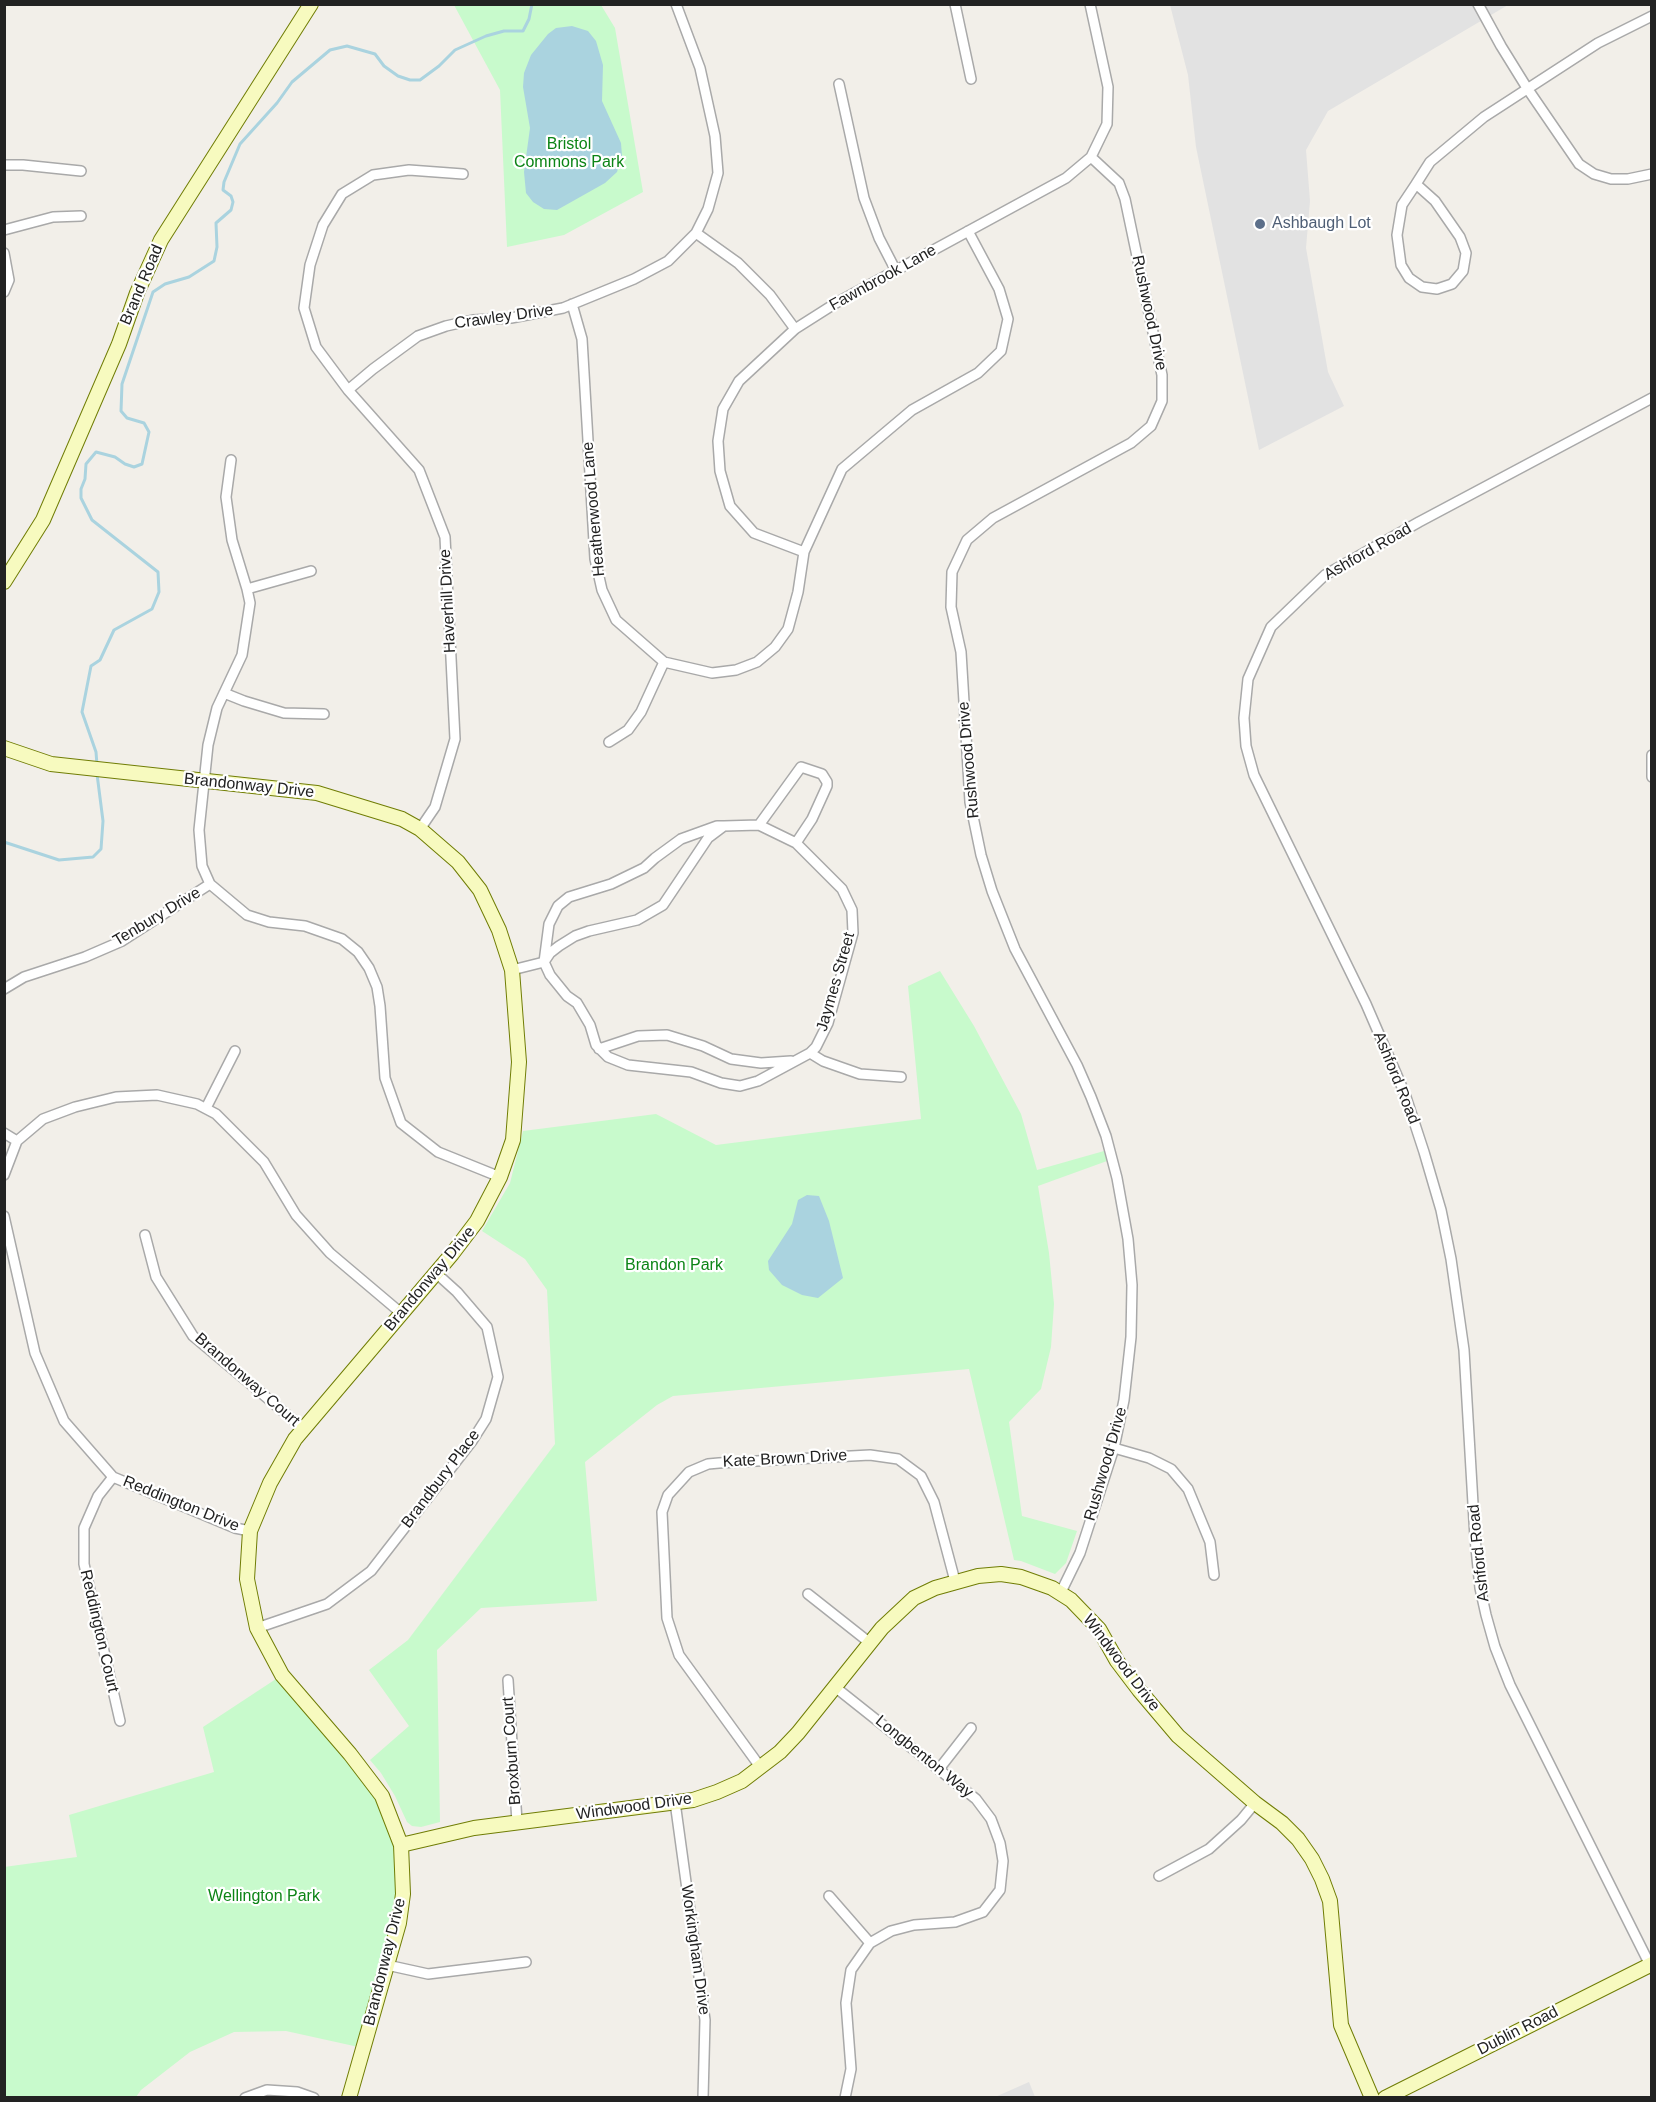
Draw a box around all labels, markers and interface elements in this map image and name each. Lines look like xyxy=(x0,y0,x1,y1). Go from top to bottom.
park label: Bristol Commons Park xyxy=(514,135,624,173)
place label: Ashbaugh Lot xyxy=(1272,214,1371,234)
marker: Ashbaugh Lot xyxy=(1253,217,1267,231)
street label: Fawnbrook Lane xyxy=(826,241,940,315)
street label: Brand Road xyxy=(116,242,168,328)
street label: Rushwood Drive xyxy=(1127,254,1171,372)
street label: Crawley Drive xyxy=(453,301,555,333)
street label: Heatherwood Lane xyxy=(579,441,609,577)
street label: Ashford Road xyxy=(1321,519,1415,585)
street label: Haverhill Drive xyxy=(436,549,460,653)
street label: Rushwood Drive xyxy=(954,701,984,819)
street label: Brandonway Drive xyxy=(183,770,315,802)
street label: Tenbury Drive xyxy=(110,883,204,951)
street label: Jaymes Street xyxy=(813,930,859,1034)
street label: Ashford Road xyxy=(1369,1029,1423,1127)
street label: Brandonway Drive xyxy=(381,1223,479,1335)
park label: Brandon Park xyxy=(625,1256,723,1276)
street label: Brandonway Court xyxy=(191,1329,303,1431)
street label: Rushwood Drive xyxy=(1081,1405,1131,1523)
street label: Brandbury Place xyxy=(398,1426,484,1532)
street label: Kate Brown Drive xyxy=(722,1446,848,1472)
street label: Reddington Drive xyxy=(120,1472,242,1536)
street label: Ashford Road xyxy=(1464,1503,1494,1603)
street label: Reddington Court xyxy=(76,1568,122,1694)
street label: Windwood Drive xyxy=(1078,1611,1164,1715)
street label: Broxburn Court xyxy=(499,1696,525,1806)
street label: Longbenton Way xyxy=(871,1712,977,1802)
street label: Windwood Drive xyxy=(575,1789,693,1825)
street label: Workingham Drive xyxy=(676,1884,714,2016)
park label: Wellington Park xyxy=(208,1887,320,1907)
street label: Brandonway Drive xyxy=(360,1896,410,2028)
street label: Dublin Road xyxy=(1474,2002,1562,2060)

